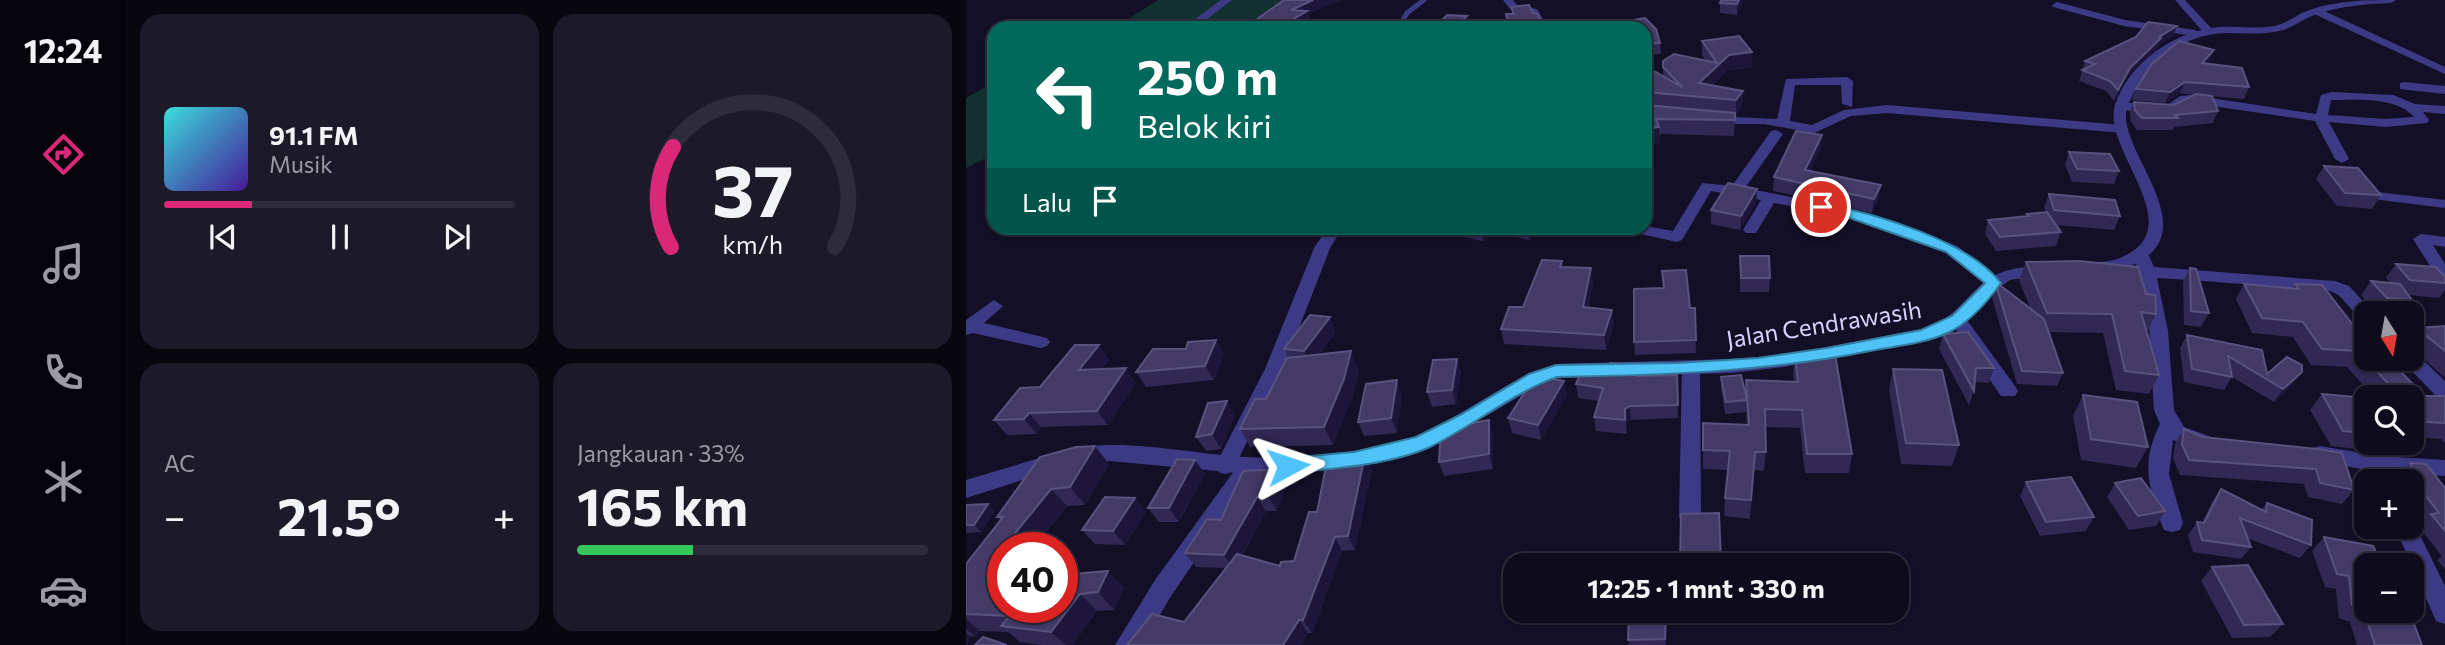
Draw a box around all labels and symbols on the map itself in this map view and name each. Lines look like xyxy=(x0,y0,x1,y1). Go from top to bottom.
pin xyxy=(1791,177,1851,237)
street label: Jalan Cendrawasih xyxy=(1724,294,1923,353)
north arrow xyxy=(2354,301,2424,371)
position arrow xyxy=(1251,429,1325,503)
speed limit sign: 40 xyxy=(987,532,1078,623)

